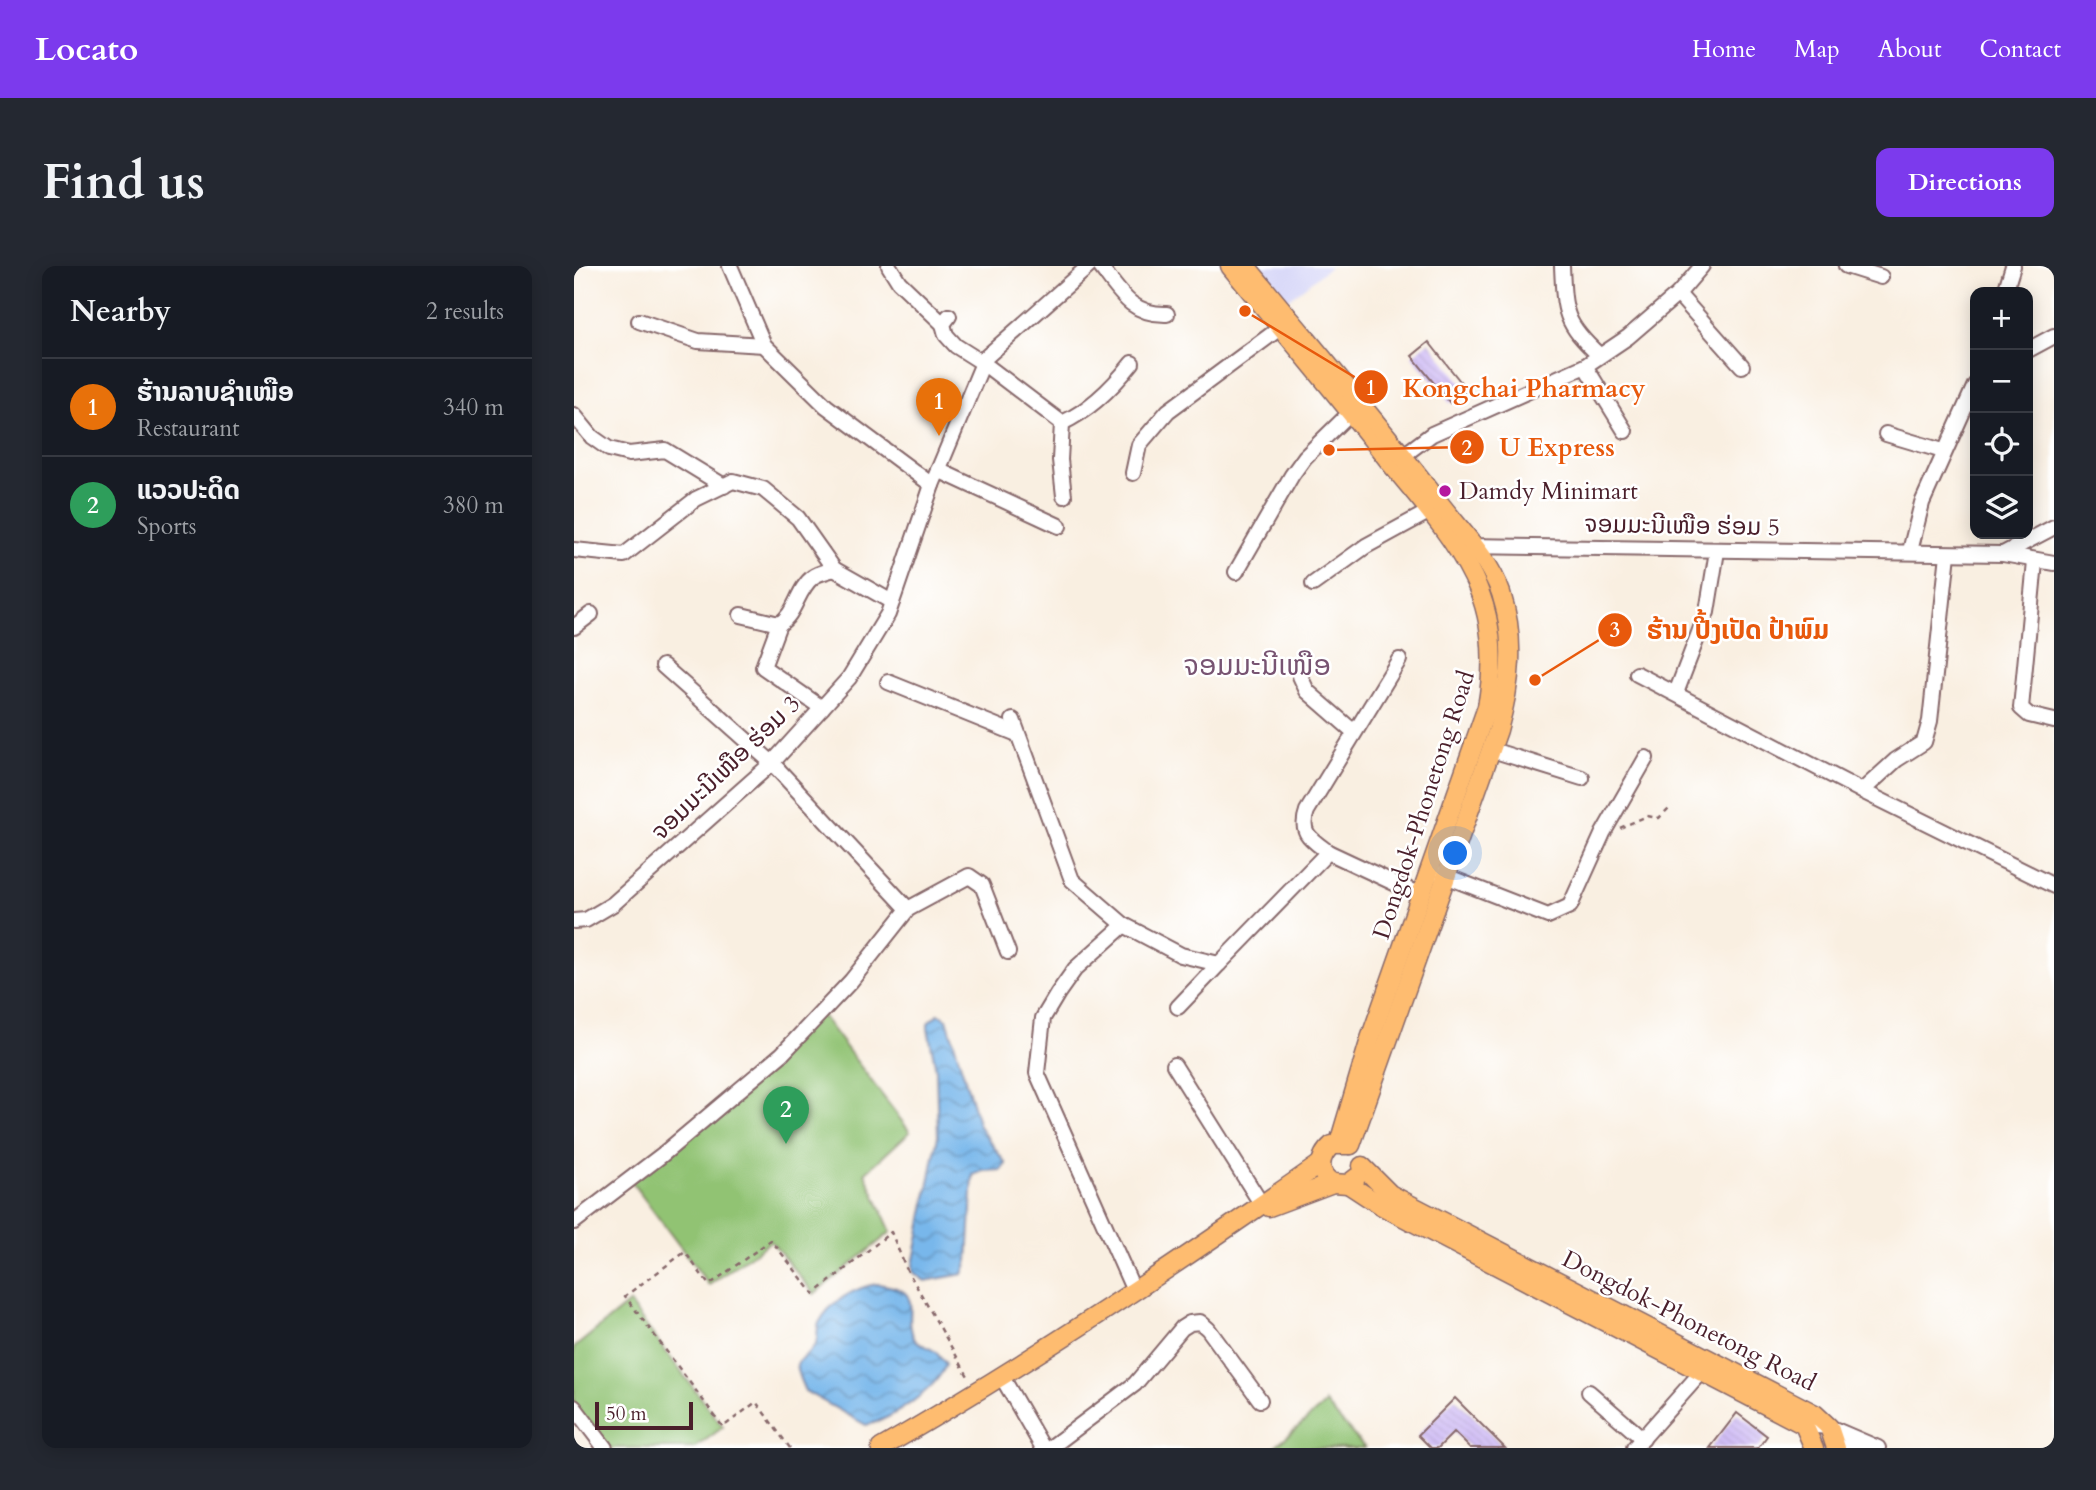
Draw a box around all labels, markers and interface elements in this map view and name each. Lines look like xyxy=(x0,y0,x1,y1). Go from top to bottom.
text: Locato xyxy=(35,27,138,72)
text: Home xyxy=(1692,33,1756,66)
text: Map xyxy=(1794,33,1840,66)
text: About xyxy=(1878,33,1942,66)
text: Contact xyxy=(1980,33,2061,66)
button: Directions xyxy=(1876,148,2054,217)
text: Find us xyxy=(42,149,205,216)
map controls xyxy=(1970,287,2033,539)
button: + xyxy=(1970,287,2033,350)
text: Nearby xyxy=(70,291,171,332)
text: 2 results xyxy=(426,296,504,327)
button: − xyxy=(1970,350,2033,413)
callout: Kongchai Pharmacy xyxy=(1354,364,1660,411)
text: Kongchai Pharmacy xyxy=(1402,371,1646,406)
text: 1 xyxy=(1366,374,1376,403)
text: ຮ້ານລາບຊຳເໜືອ xyxy=(137,375,294,410)
pin: 1 xyxy=(916,378,962,436)
text: 1 xyxy=(87,392,99,423)
text: 340 m xyxy=(443,392,504,423)
text: Restaurant xyxy=(137,413,240,444)
button: locate xyxy=(1970,413,2033,476)
callout: U Express xyxy=(1450,424,1628,471)
text: U Express xyxy=(1499,430,1615,465)
text: 2 xyxy=(1462,434,1473,463)
text: ແວວປະດິດ xyxy=(137,473,240,508)
place label: Damdy Minimart xyxy=(1459,475,1638,508)
button: layers xyxy=(1970,476,2033,539)
marker: Damdy Minimart xyxy=(1437,483,1453,499)
text: 2 xyxy=(87,490,99,521)
text: 380 m xyxy=(443,490,504,521)
street label: ຈອມມະນີເໜືອ ຮ່ອມ 5 xyxy=(1584,508,1780,544)
text: Sports xyxy=(137,511,197,542)
callout: ຮ້ານ ປີ້ງເປັດ ປ້າພົມ xyxy=(1598,606,1843,653)
text: ຮ້ານ ປີ້ງເປັດ ປ້າພົມ xyxy=(1647,609,1829,648)
text: 3 xyxy=(1610,616,1620,645)
district label: ຈອມມະນີເໜືອ xyxy=(1183,647,1331,685)
street label: Dongdok-Phonetong Road xyxy=(1365,666,1483,944)
street label: ຈອມມະນີເໜືອ ຮ່ອມ 3 xyxy=(644,688,808,848)
your location xyxy=(1438,836,1472,870)
pin: 2 xyxy=(763,1086,809,1144)
street label: Dongdok-Phonetong Road xyxy=(1557,1243,1822,1399)
scale bar xyxy=(595,1399,693,1431)
text: 50 m xyxy=(606,1401,647,1427)

